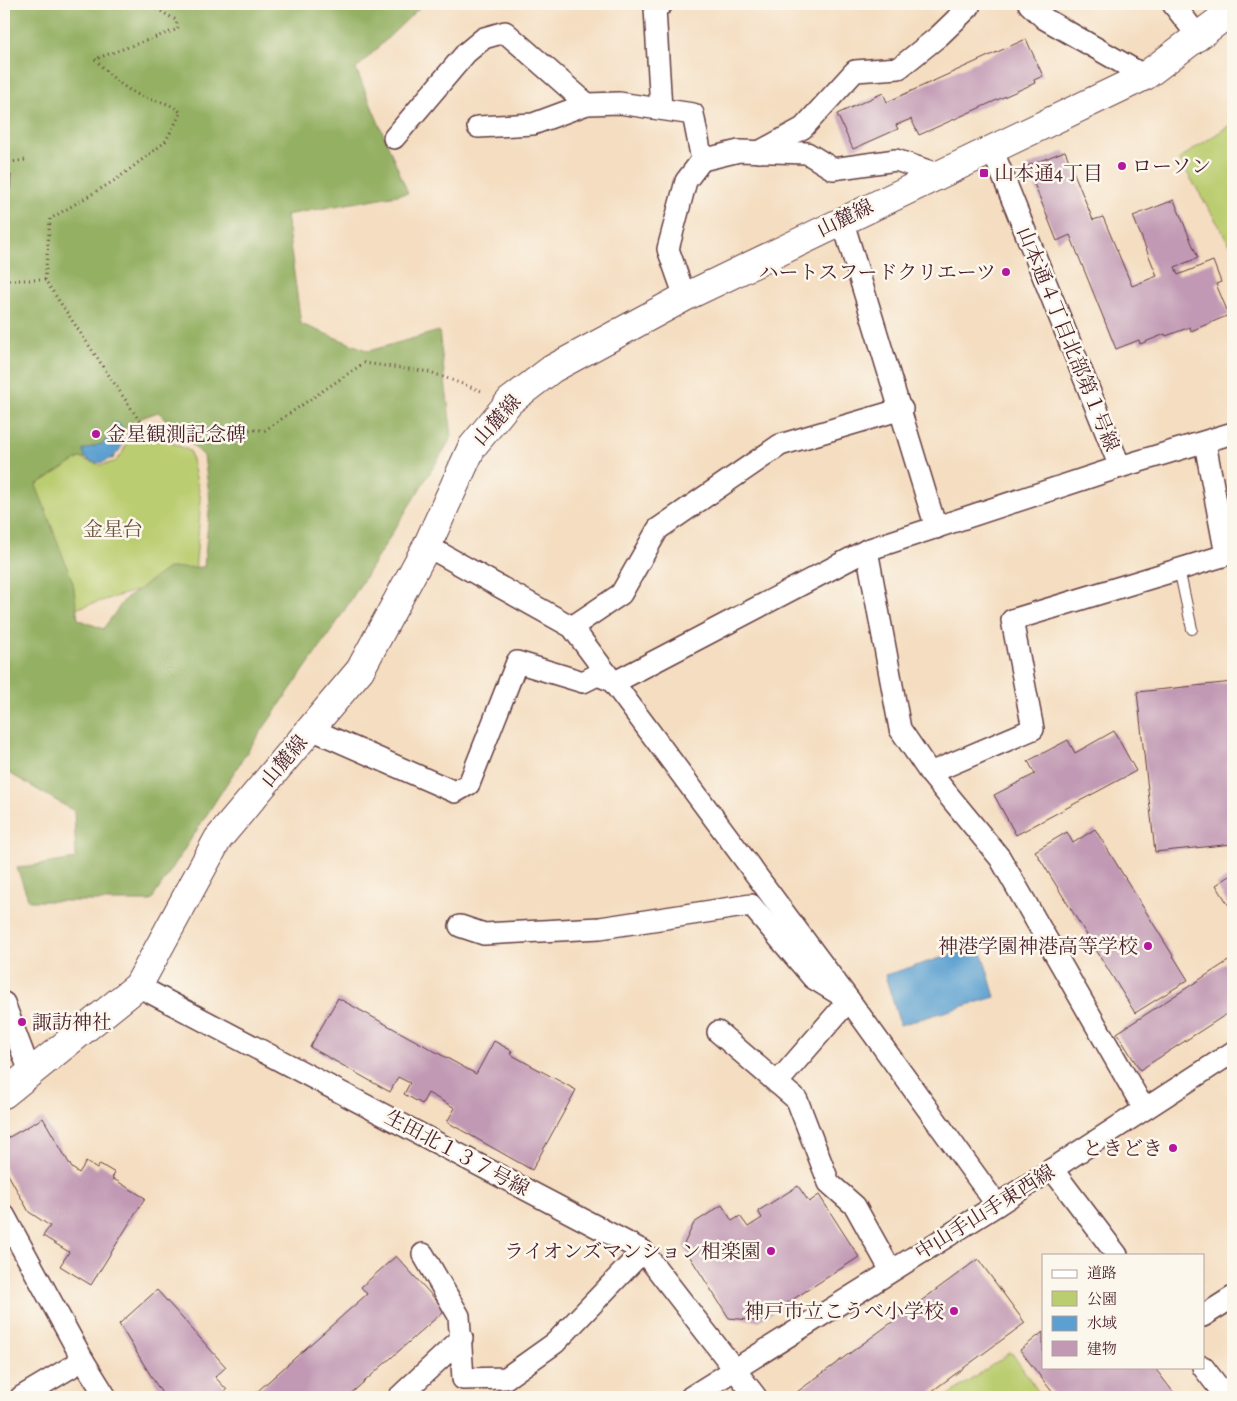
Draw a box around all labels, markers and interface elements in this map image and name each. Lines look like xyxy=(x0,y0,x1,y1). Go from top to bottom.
place label: ローソン xyxy=(1132,153,1211,180)
place label: 山本通4丁目 xyxy=(994,160,1103,187)
marker: ローソン xyxy=(1116,160,1128,172)
marker: 山本通4丁目 xyxy=(978,167,990,179)
street label: 山麓線 xyxy=(812,193,878,243)
street label: 山本通４丁目北部第１号線 xyxy=(1011,223,1125,455)
place label: ハートスフードクリエーツ xyxy=(758,259,996,286)
marker: ハートスフードクリエーツ xyxy=(1000,266,1012,278)
street label: 山麓線 xyxy=(467,389,527,451)
place label: 金星観測記念碑 xyxy=(106,421,246,448)
marker: 金星観測記念碑 xyxy=(90,428,102,440)
park label: 金星台 xyxy=(83,516,143,543)
street label: 山麓線 xyxy=(254,729,314,793)
place label: 神港学園神港高等学校 xyxy=(938,933,1138,960)
marker: 神港学園神港高等学校 xyxy=(1142,940,1154,952)
place label: 諏訪神社 xyxy=(32,1009,112,1036)
marker: 諏訪神社 xyxy=(16,1016,28,1028)
street label: 生田北１３７号線 xyxy=(380,1104,534,1202)
place label: ときどき xyxy=(1083,1135,1163,1162)
marker: ときどき xyxy=(1167,1142,1179,1154)
street label: 中山手山手東西線 xyxy=(910,1158,1060,1266)
place label: ライオンズマンション相楽園 xyxy=(504,1238,761,1265)
marker: ライオンズマンション相楽園 xyxy=(765,1245,777,1257)
legend xyxy=(1042,1254,1204,1368)
text: 道路 xyxy=(1087,1263,1117,1283)
text: 公園 xyxy=(1087,1289,1117,1309)
place label: 神戸市立こうべ小学校 xyxy=(744,1298,944,1325)
marker: 神戸市立こうべ小学校 xyxy=(948,1305,960,1317)
text: 水域 xyxy=(1087,1313,1117,1333)
text: 建物 xyxy=(1087,1339,1117,1359)

